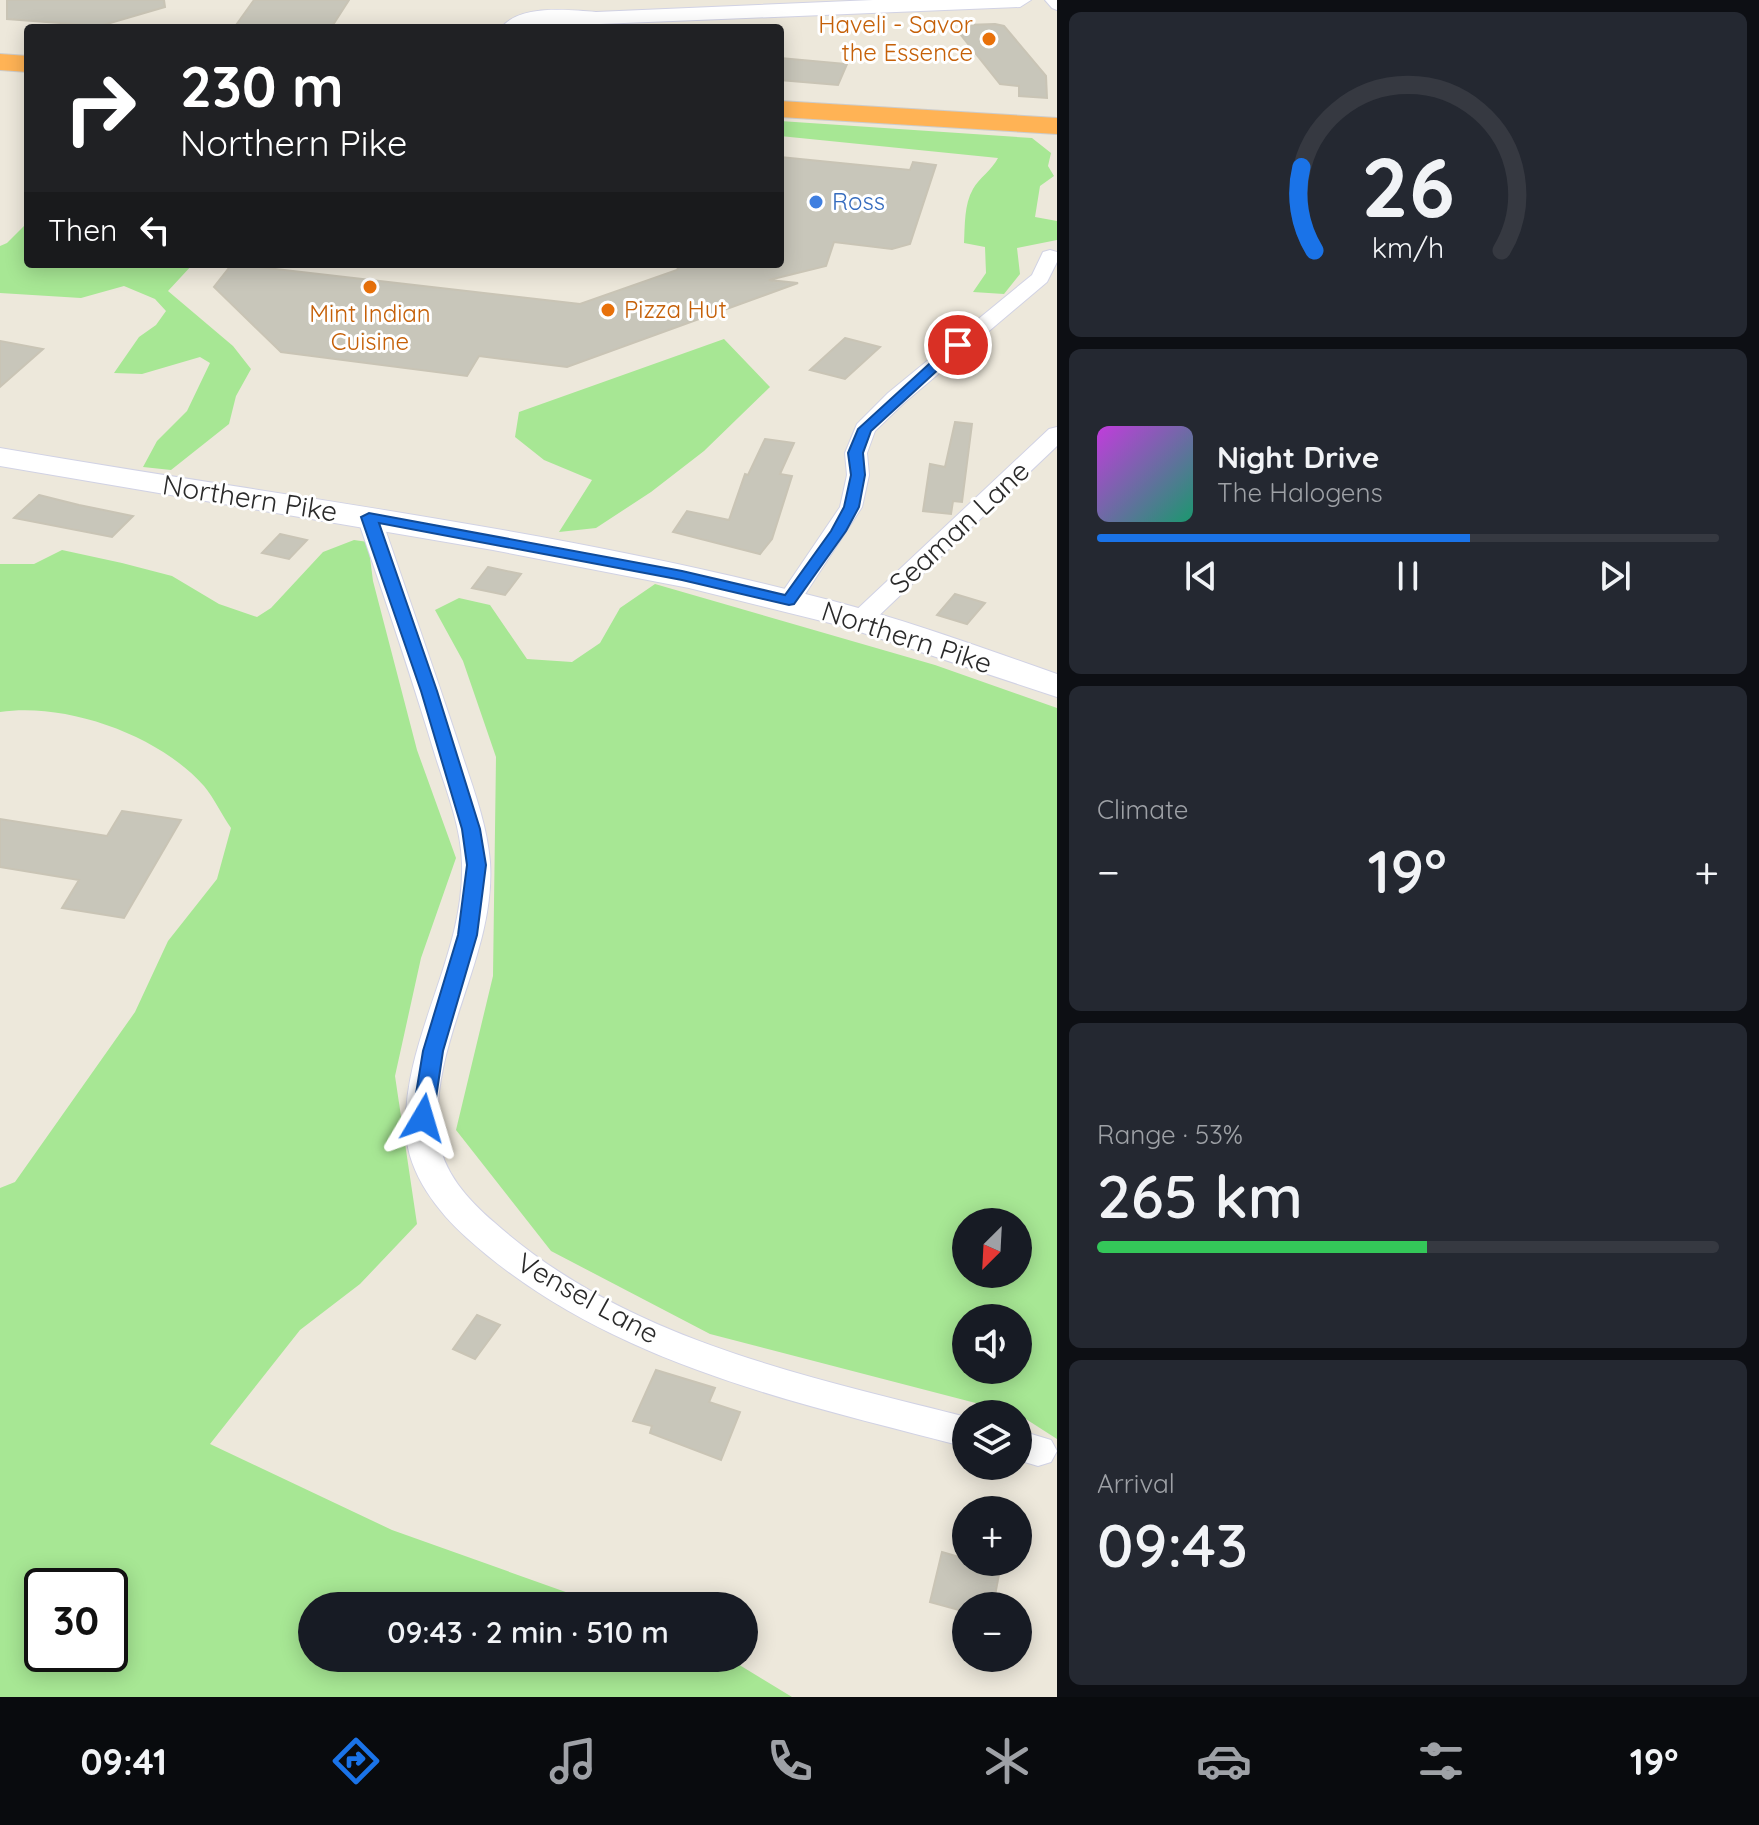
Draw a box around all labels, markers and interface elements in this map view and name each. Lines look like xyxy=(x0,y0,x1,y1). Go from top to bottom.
place label: Haveli - Savor the Essence xyxy=(818,9,973,67)
marker: Haveli - Savor the Essence xyxy=(980,30,998,48)
text: 230 m xyxy=(180,51,344,121)
icon: right xyxy=(48,56,152,160)
text: Northern Pike xyxy=(180,120,407,165)
text: 26 xyxy=(1361,133,1455,237)
place label: Ross xyxy=(832,186,885,216)
marker: Ross xyxy=(807,193,825,211)
icon: left xyxy=(133,208,177,252)
text: Then xyxy=(48,211,117,249)
text: km/h xyxy=(1372,229,1444,265)
marker: Mint Indian Cuisine xyxy=(361,278,379,296)
place label: Pizza Hut xyxy=(624,294,727,324)
place label: Mint Indian Cuisine xyxy=(309,298,431,356)
marker: Pizza Hut xyxy=(599,301,617,319)
pin xyxy=(924,311,992,379)
icon: arrive xyxy=(936,323,980,367)
text: Night Drive xyxy=(1217,438,1379,476)
street label: Seaman Lane xyxy=(881,453,1036,600)
street label: Northern Pike xyxy=(160,466,340,529)
text: The Halogens xyxy=(1217,476,1383,509)
icon: previous xyxy=(1179,554,1223,598)
icon: pause xyxy=(1386,554,1430,598)
icon: next xyxy=(1593,554,1637,598)
street label: Northern Pike xyxy=(818,593,997,680)
text: Climate xyxy=(1097,793,1188,826)
text: 19° xyxy=(1367,833,1447,908)
text: − xyxy=(1097,844,1120,899)
text: + xyxy=(1694,844,1719,899)
position arrow xyxy=(381,1076,465,1160)
text: Range · 53% xyxy=(1097,1118,1243,1151)
text: 265 km xyxy=(1097,1158,1303,1233)
north arrow xyxy=(952,1208,1032,1288)
map controls xyxy=(952,1208,1032,1672)
street label: Vensel Lane xyxy=(511,1244,665,1351)
button: sound xyxy=(952,1304,1032,1384)
button: layers xyxy=(952,1400,1032,1480)
text: Arrival xyxy=(1097,1467,1175,1500)
button: + xyxy=(952,1496,1032,1576)
text: 09:43 xyxy=(1097,1507,1248,1582)
speed limit sign: 30 xyxy=(24,1568,128,1672)
button: − xyxy=(952,1592,1032,1672)
text: 09:43 · 2 min · 510 m xyxy=(387,1613,669,1651)
icon: directions xyxy=(328,1733,384,1789)
icon: music xyxy=(545,1733,601,1789)
icon: phone xyxy=(762,1733,818,1789)
icon: climate xyxy=(979,1733,1035,1789)
icon: car xyxy=(1196,1733,1252,1789)
icon: filters xyxy=(1413,1733,1469,1789)
text: 09:41 xyxy=(80,1739,167,1784)
text: 19° xyxy=(1630,1739,1678,1784)

